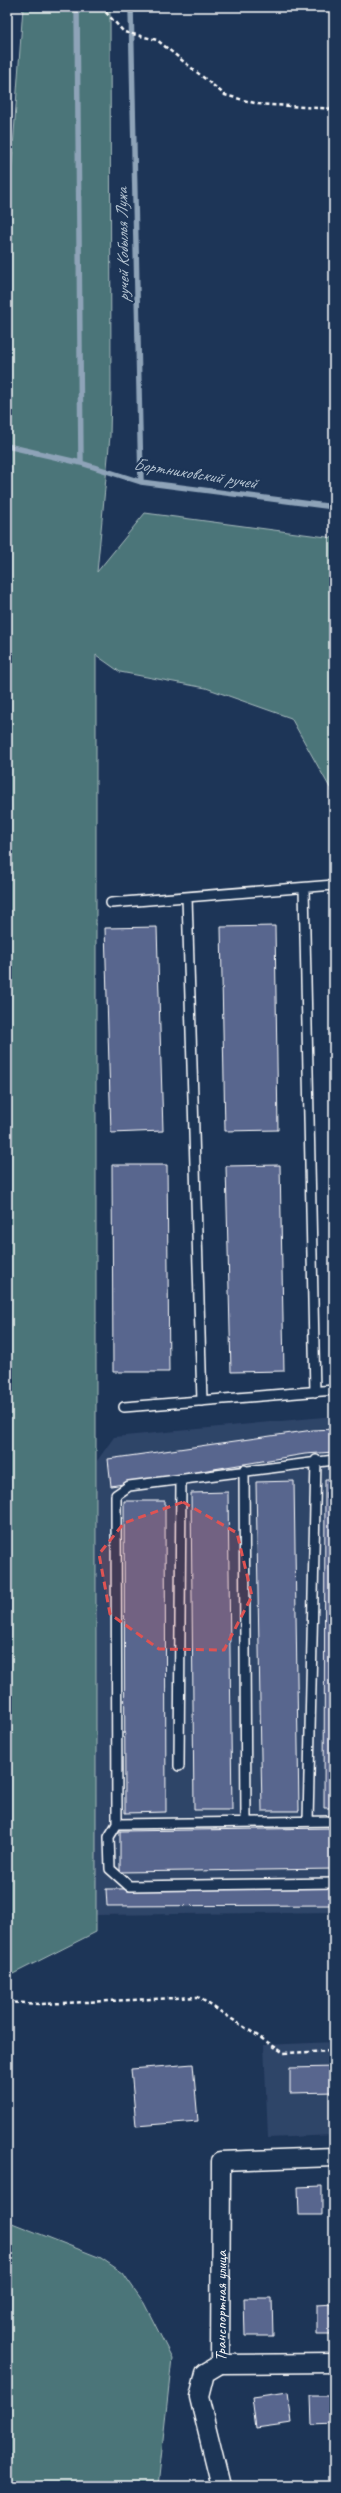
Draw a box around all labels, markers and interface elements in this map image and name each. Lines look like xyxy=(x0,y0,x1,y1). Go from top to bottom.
water label: ручей Кобылья Лужа xyxy=(111,186,134,303)
water label: Бортниковский ручей xyxy=(132,453,262,494)
street label: Транспортная улица xyxy=(211,2250,232,2361)

